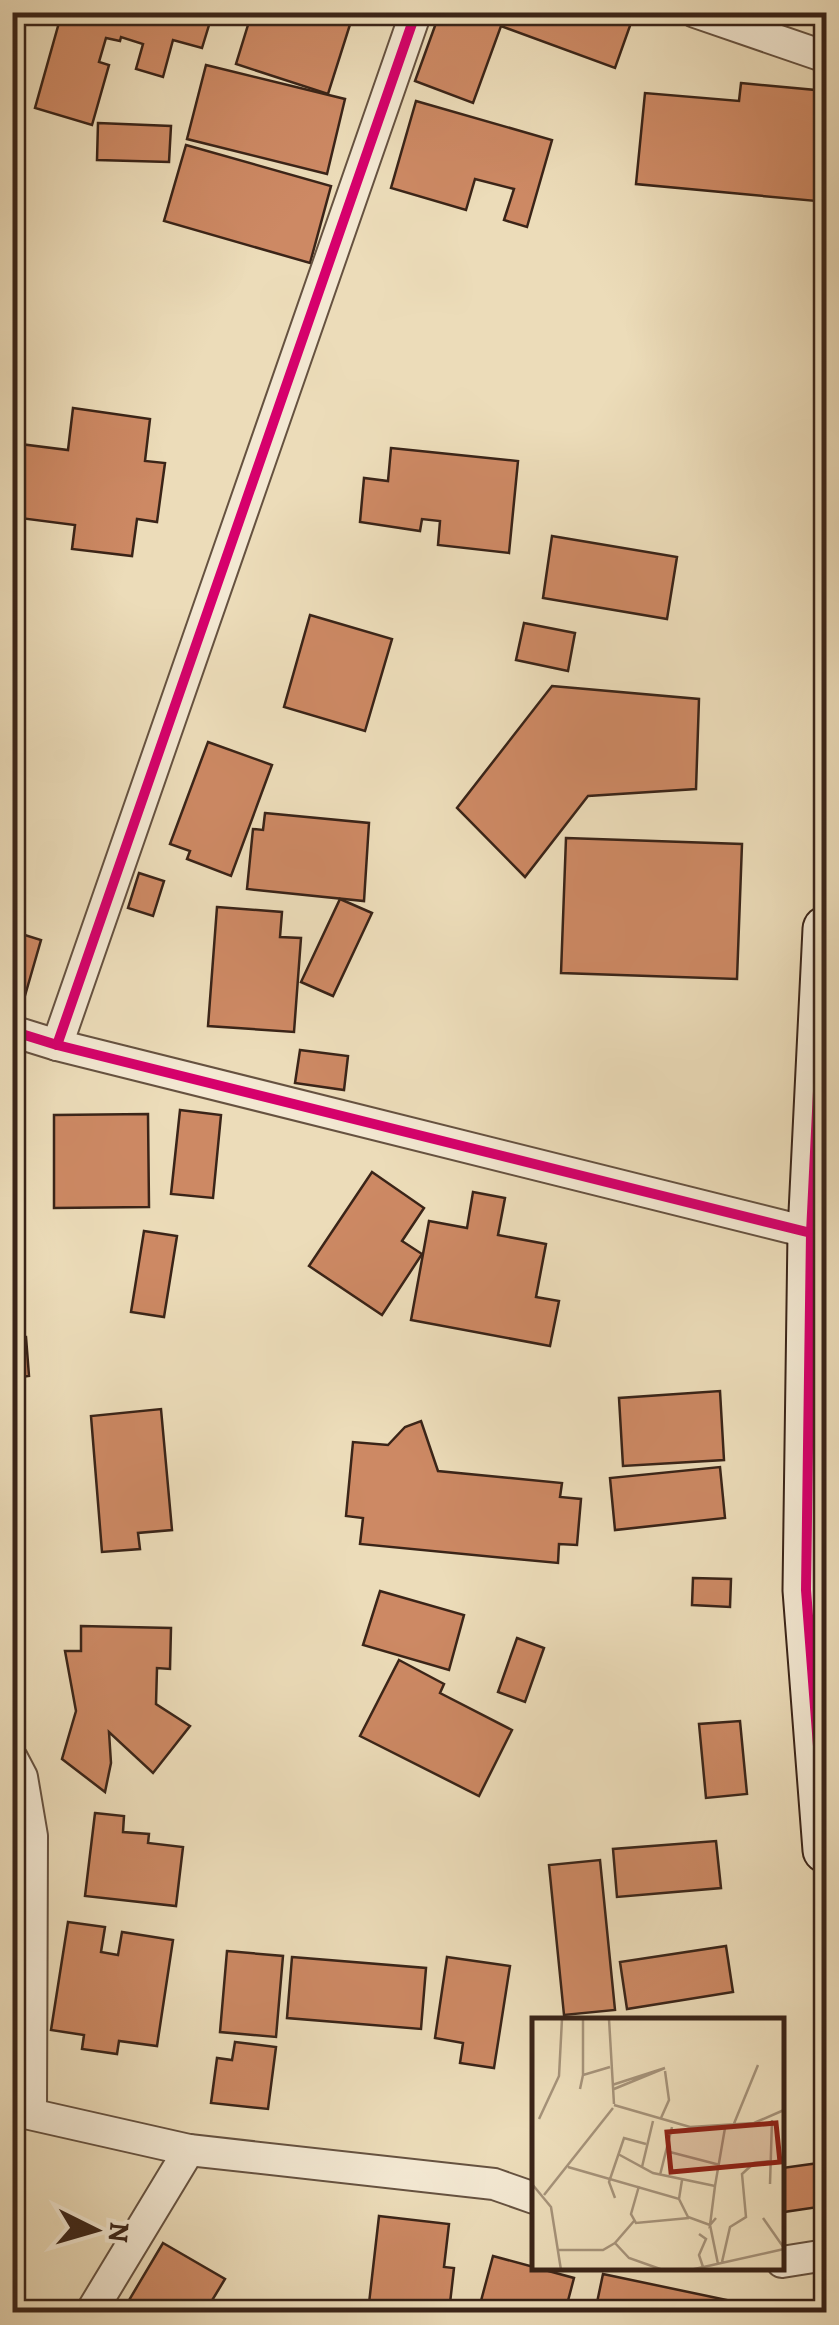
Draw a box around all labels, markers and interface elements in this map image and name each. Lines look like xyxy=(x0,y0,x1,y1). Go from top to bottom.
inset map xyxy=(532,2018,784,2270)
north arrow xyxy=(45,2180,145,2280)
text: N xyxy=(99,2220,139,2244)

